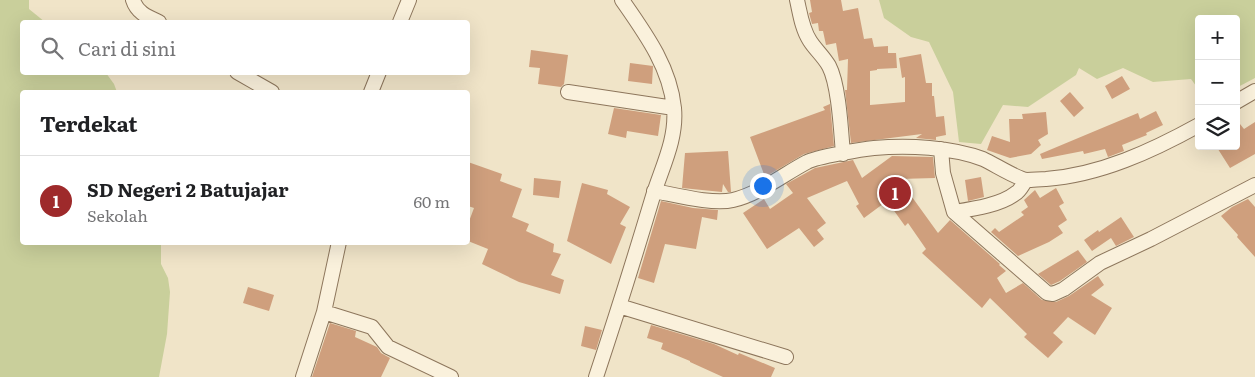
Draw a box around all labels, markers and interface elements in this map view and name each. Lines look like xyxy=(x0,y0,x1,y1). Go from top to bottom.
map controls xyxy=(1195,15,1240,150)
button: + xyxy=(1195,15,1240,60)
search box xyxy=(20,20,470,75)
icon: search xyxy=(38,34,66,62)
text: Cari di sini xyxy=(78,34,176,62)
button: − xyxy=(1195,60,1240,105)
button: layers xyxy=(1195,105,1240,150)
text: Terdekat xyxy=(40,107,138,138)
your location xyxy=(750,173,776,199)
pin: 1 xyxy=(879,174,911,212)
text: SD Negeri 2 Batujajar xyxy=(87,175,289,203)
text: 1 xyxy=(53,189,59,213)
text: 60 m xyxy=(413,189,450,213)
text: Sekolah xyxy=(87,203,148,227)

